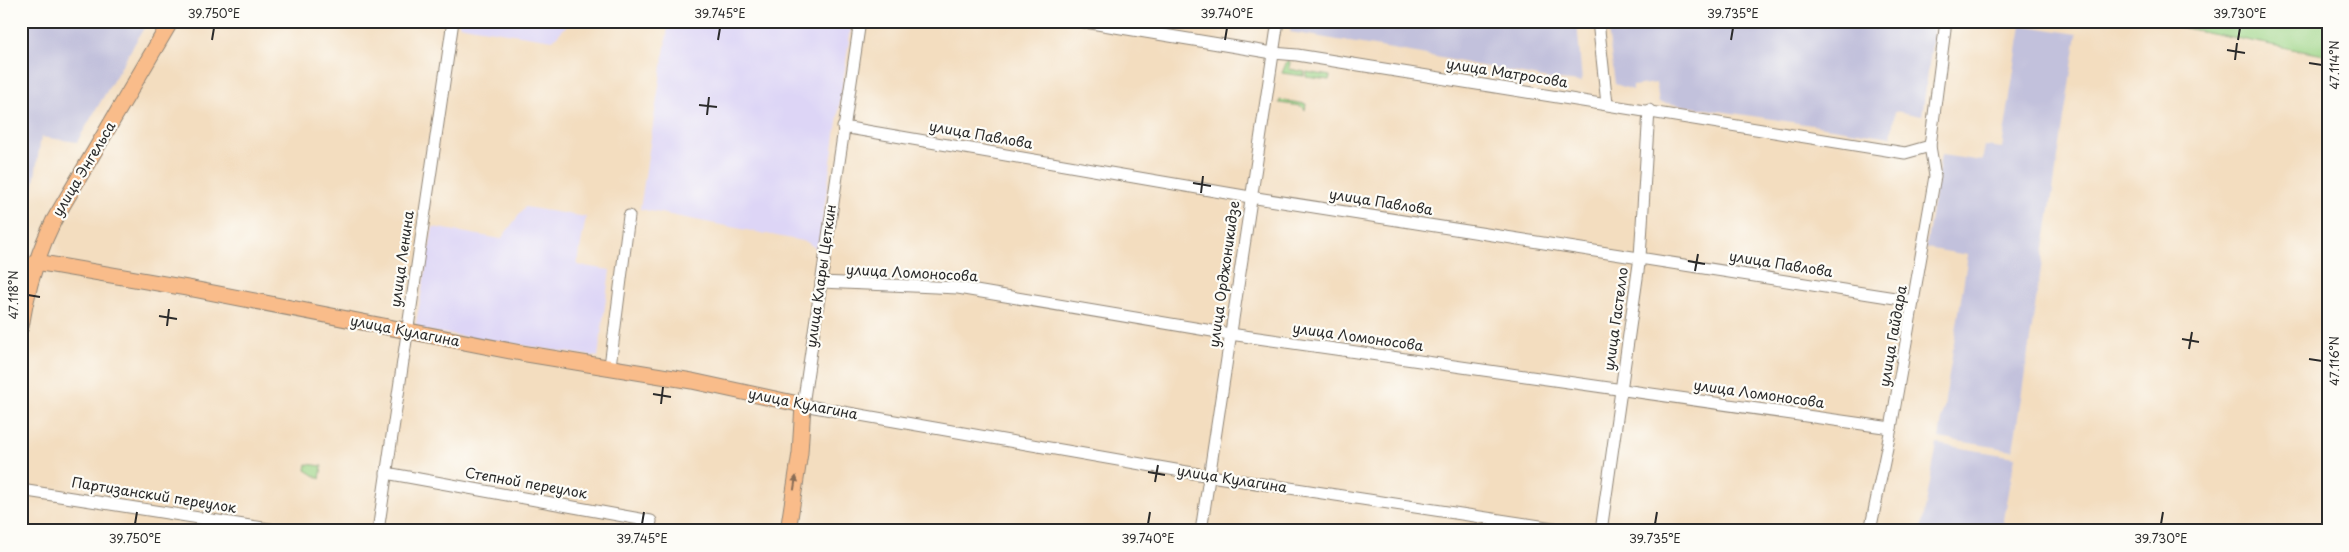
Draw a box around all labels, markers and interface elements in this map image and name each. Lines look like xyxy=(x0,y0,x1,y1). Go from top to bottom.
text: 39.750°E xyxy=(188,4,240,22)
text: 39.745°E xyxy=(694,4,746,22)
text: 39.740°E xyxy=(1200,4,1254,22)
text: 39.735°E xyxy=(1707,4,1759,22)
text: 39.730°E xyxy=(2213,4,2267,22)
text: 47.114°N xyxy=(2325,40,2343,90)
street label: улица Матросова xyxy=(1445,53,1570,93)
street label: улица Павлова xyxy=(928,115,1035,154)
street label: улица Энгельса xyxy=(47,117,120,220)
street label: улица Павлова xyxy=(1328,183,1435,220)
street label: улица Орджоникидзе xyxy=(1203,199,1244,349)
street label: улица Клары Цеткин xyxy=(800,203,841,349)
street label: улица Ленина xyxy=(384,209,419,308)
street label: улица Павлова xyxy=(1728,245,1835,282)
street label: улица Ломоносова xyxy=(846,259,979,286)
street label: улица Гастелло xyxy=(1598,266,1633,372)
text: 47.118°N xyxy=(4,270,22,320)
street label: улица Гайдара xyxy=(1873,283,1912,388)
street label: улица Кулагина xyxy=(348,310,462,351)
street label: улица Ломоносова xyxy=(1291,317,1425,356)
text: 47.116°N xyxy=(2325,336,2343,386)
street label: улица Ломоносова xyxy=(1692,374,1826,413)
street label: улица Кулагина xyxy=(746,383,860,424)
street label: улица Кулагина xyxy=(1175,459,1289,498)
street label: Степной переулок xyxy=(463,461,590,504)
street label: Партизанский переулок xyxy=(70,471,239,518)
one-way arrow xyxy=(792,474,800,490)
text: 39.750°E xyxy=(109,529,161,547)
text: 39.745°E xyxy=(616,529,668,547)
text: 39.740°E xyxy=(1121,529,1175,547)
text: 39.735°E xyxy=(1629,529,1681,547)
text: 39.730°E xyxy=(2134,529,2188,547)

